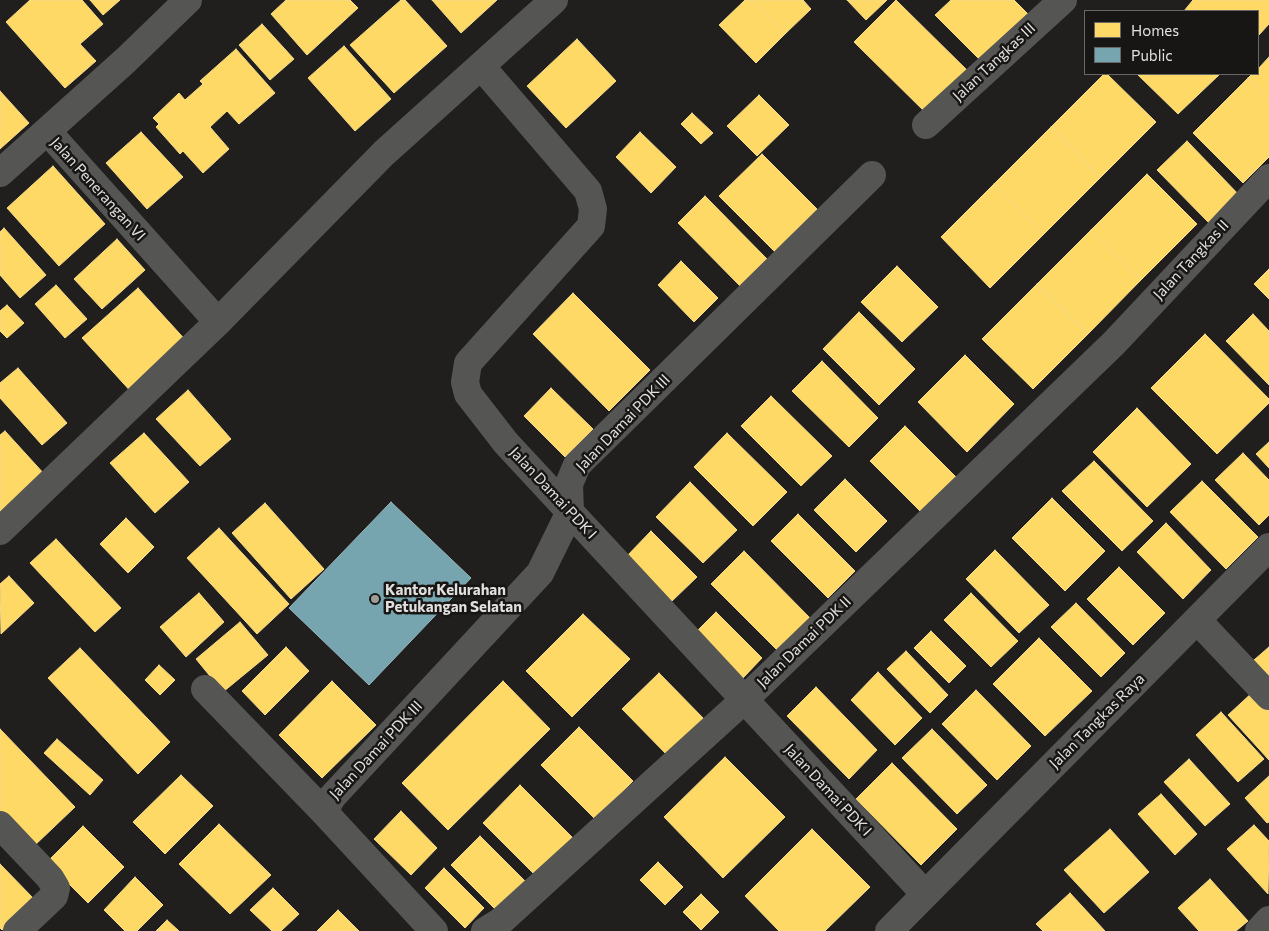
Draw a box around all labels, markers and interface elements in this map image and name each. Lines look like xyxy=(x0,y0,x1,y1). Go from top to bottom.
legend xyxy=(1084,10,1259,75)
street label: Jalan Tangkas III xyxy=(949,19,1039,105)
text: Homes xyxy=(1131,21,1179,39)
text: Public xyxy=(1131,46,1173,64)
street label: Jalan Penerangan VI xyxy=(47,134,149,244)
street label: Jalan Tangkas II xyxy=(1150,216,1232,304)
street label: Jalan Damai PDK III xyxy=(572,371,674,475)
street label: Jalan Damai PDK I xyxy=(506,443,600,543)
place label: Kantor Kelurahan Petukangan Selatan xyxy=(385,581,522,616)
marker: Kantor Kelurahan Petukangan Selatan xyxy=(369,593,381,605)
street label: Jalan Damai PDK II xyxy=(753,593,855,691)
street label: Jalan Tangkas Raya xyxy=(1046,670,1148,772)
street label: Jalan Damai PDK III xyxy=(326,697,426,803)
street label: Jalan Damai PDK I xyxy=(781,740,875,840)

